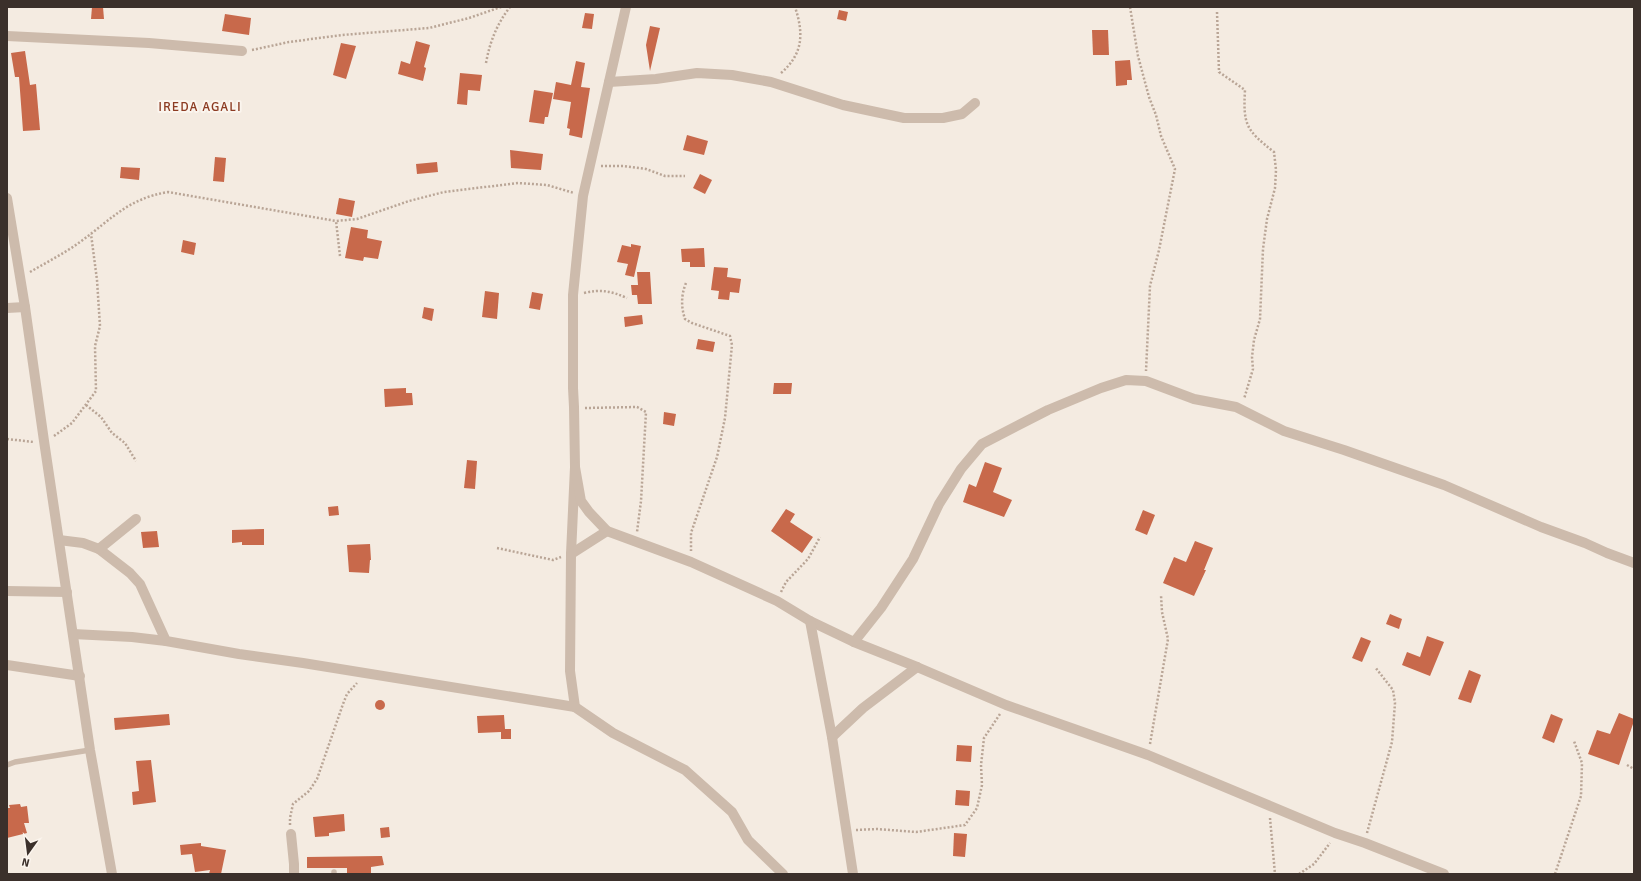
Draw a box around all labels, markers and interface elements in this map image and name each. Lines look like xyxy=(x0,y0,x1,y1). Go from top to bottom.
district label: IREDA AGALI xyxy=(158,99,242,115)
north arrow xyxy=(8,833,48,873)
text: N xyxy=(20,855,31,869)

